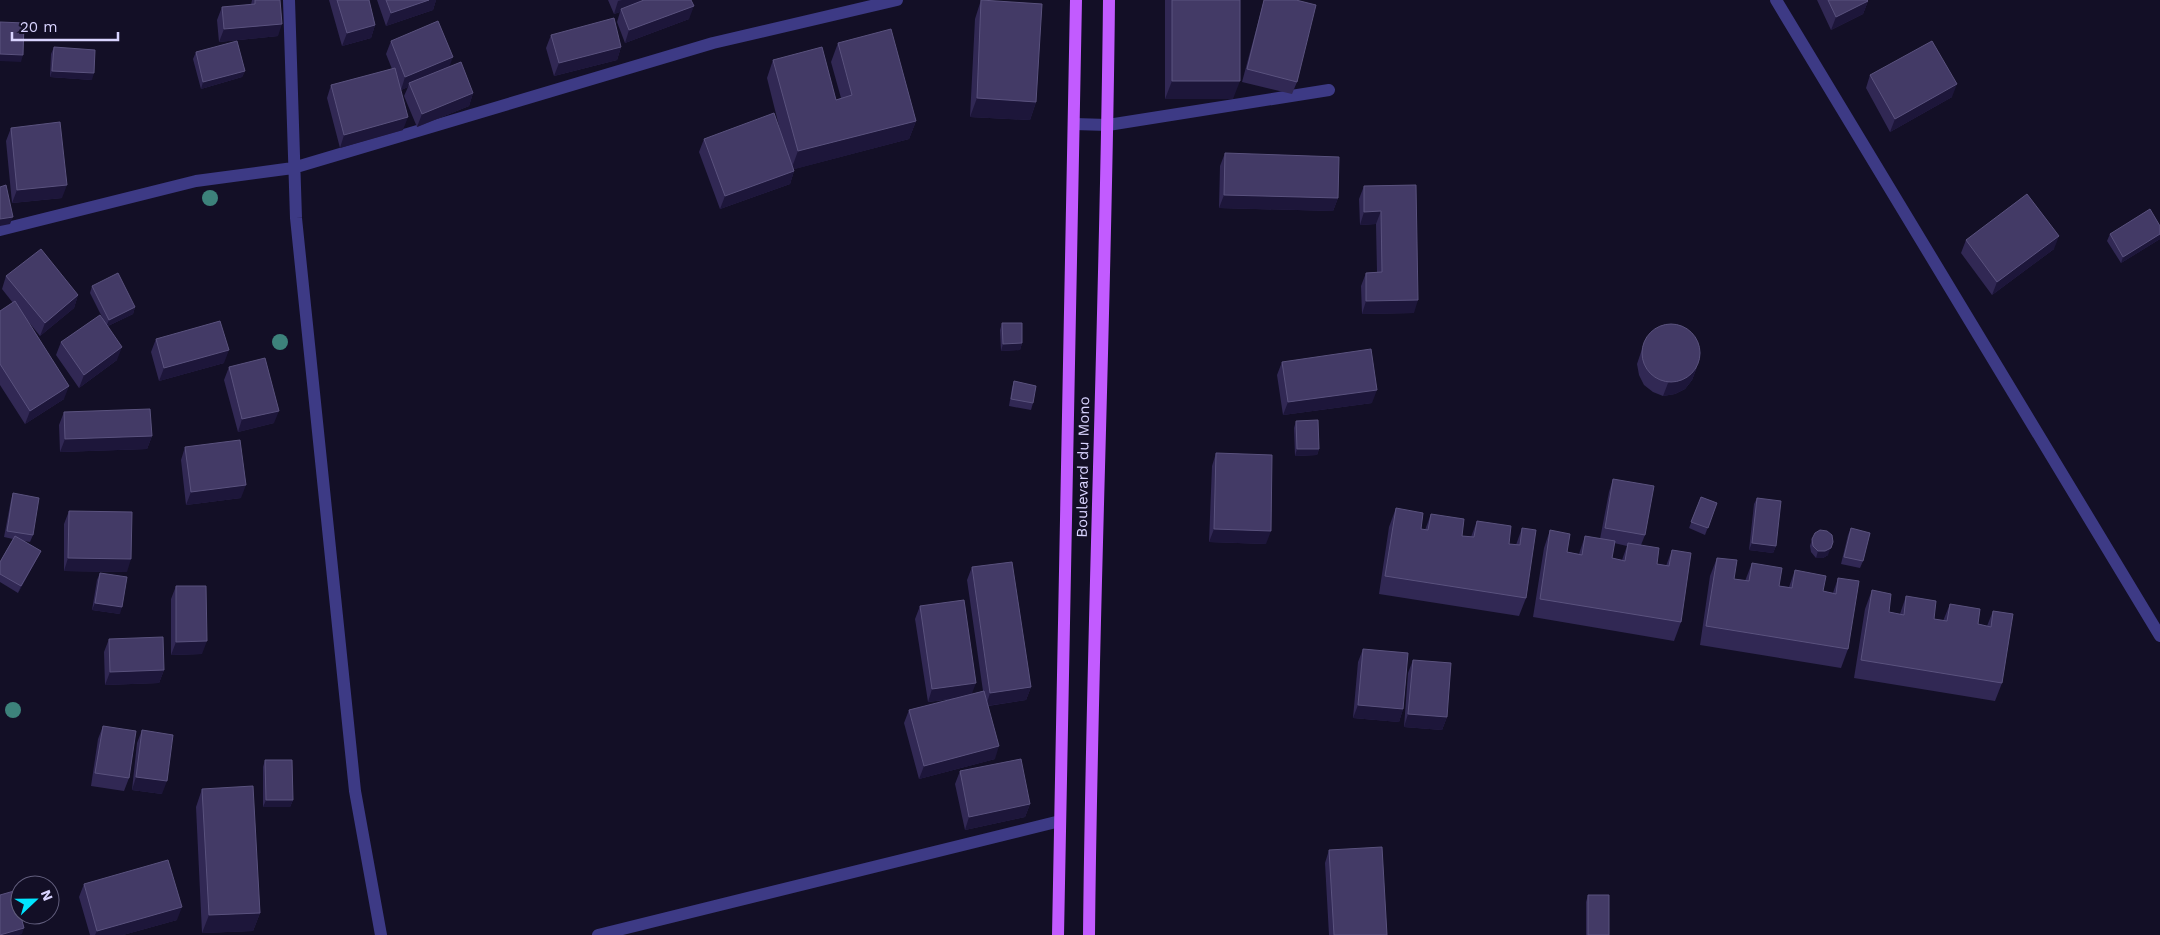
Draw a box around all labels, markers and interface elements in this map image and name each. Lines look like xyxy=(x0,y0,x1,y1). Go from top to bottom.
scale bar xyxy=(12,10,119,42)
text: 20 m xyxy=(20,18,58,36)
street label: Boulevard du Mono xyxy=(1073,396,1093,538)
north arrow xyxy=(10,875,60,925)
text: N xyxy=(38,887,56,903)

